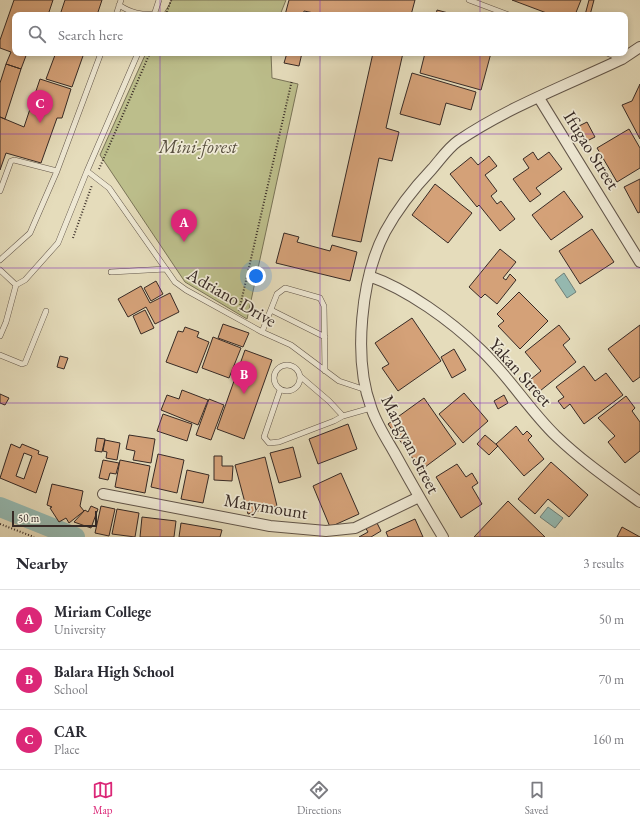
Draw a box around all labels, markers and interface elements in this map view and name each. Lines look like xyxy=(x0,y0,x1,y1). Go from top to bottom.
search box xyxy=(12,12,628,56)
icon: search xyxy=(26,23,48,45)
text: Search here xyxy=(58,25,123,44)
pin: C xyxy=(27,90,53,123)
street label: Ifugao Street xyxy=(559,106,625,194)
park label: Mini-forest xyxy=(158,135,238,159)
pin: A xyxy=(171,209,197,242)
street label: Adriano Drive xyxy=(182,262,281,332)
your location xyxy=(246,266,266,286)
street label: Yakan Street xyxy=(484,333,558,411)
pin: B xyxy=(231,361,257,394)
street label: Mangyan Street xyxy=(376,391,446,498)
street label: Marymount xyxy=(222,488,310,524)
scale bar xyxy=(12,509,97,528)
text: 50 m xyxy=(18,511,39,525)
text: Nearby xyxy=(16,552,68,574)
text: 3 results xyxy=(583,555,624,572)
text: Miriam College xyxy=(54,602,151,621)
text: A xyxy=(24,611,34,628)
text: 50 m xyxy=(599,611,624,628)
text: University xyxy=(54,621,106,638)
text: Balara High School xyxy=(54,662,174,681)
text: B xyxy=(25,671,33,688)
text: 70 m xyxy=(599,671,624,688)
text: School xyxy=(54,681,88,698)
text: CAR xyxy=(54,722,87,741)
text: C xyxy=(24,731,34,748)
text: 160 m xyxy=(593,731,624,748)
text: Place xyxy=(54,741,80,758)
tab: Map xyxy=(92,779,114,817)
tab: Directions xyxy=(297,779,341,817)
tab: Saved xyxy=(525,779,548,817)

